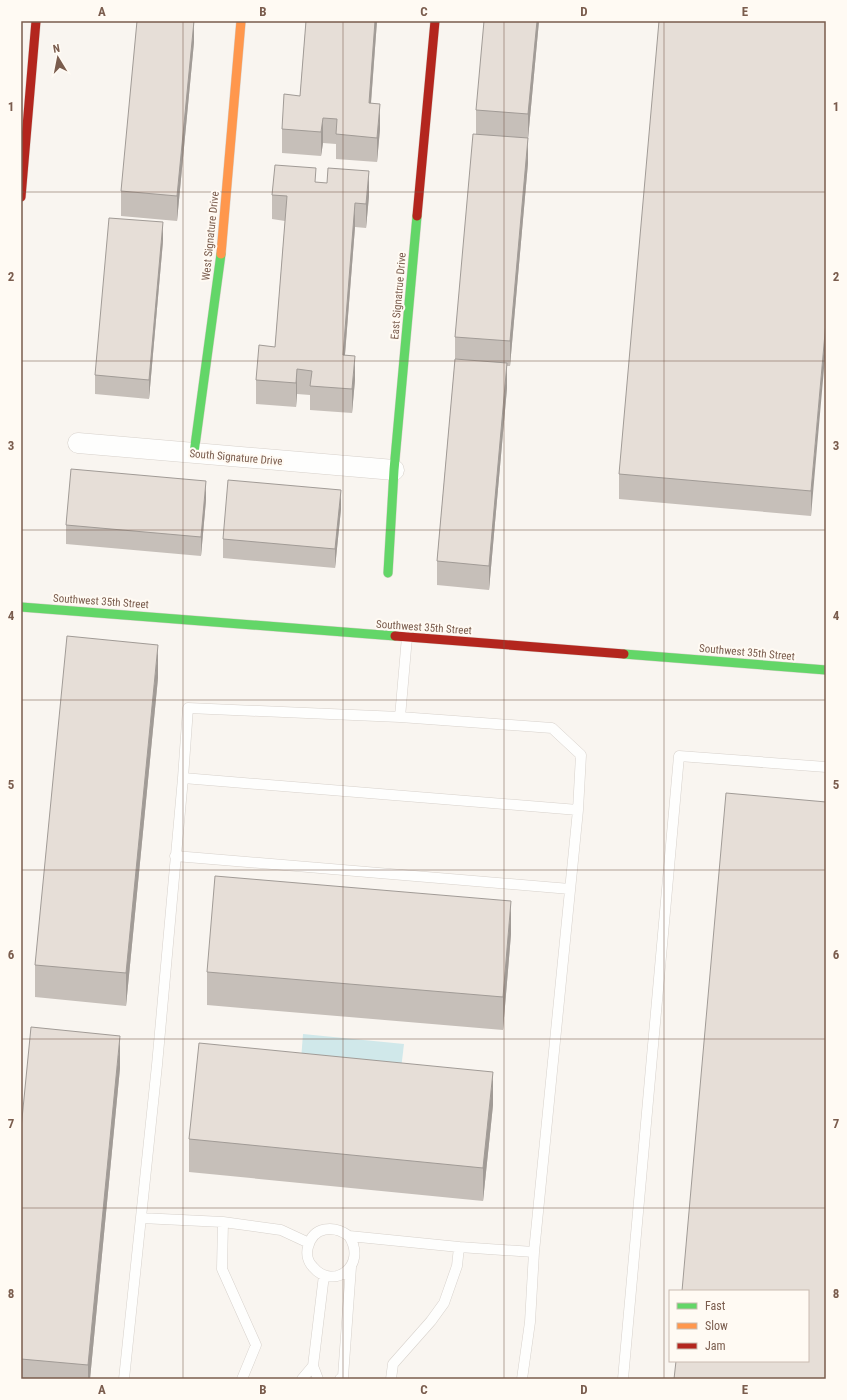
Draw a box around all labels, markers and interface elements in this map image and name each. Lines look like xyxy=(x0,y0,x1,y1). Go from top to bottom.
text: A xyxy=(98,4,106,19)
text: B xyxy=(259,4,267,19)
text: C xyxy=(420,4,428,19)
text: D xyxy=(580,4,588,19)
text: E xyxy=(742,4,749,19)
north arrow xyxy=(38,38,78,78)
text: N xyxy=(52,42,61,56)
text: 1 xyxy=(8,99,14,114)
text: 1 xyxy=(833,99,839,114)
street label: West Signature Drive xyxy=(199,191,222,281)
street label: East Signatrue Drive xyxy=(388,252,409,340)
text: 2 xyxy=(8,269,15,284)
text: 2 xyxy=(833,269,840,284)
text: 3 xyxy=(8,438,14,453)
text: 3 xyxy=(833,438,839,453)
street label: South Signature Drive xyxy=(189,447,283,468)
street label: Southwest 35th Street xyxy=(53,592,149,611)
text: 4 xyxy=(8,608,15,623)
text: 4 xyxy=(833,608,840,623)
street label: Southwest 35th Street xyxy=(376,618,472,637)
street label: Southwest 35th Street xyxy=(699,642,795,663)
text: 5 xyxy=(8,777,15,792)
text: 5 xyxy=(833,777,840,792)
text: 6 xyxy=(8,947,15,962)
text: 6 xyxy=(833,947,840,962)
text: 7 xyxy=(8,1116,15,1131)
text: 7 xyxy=(833,1116,840,1131)
text: 8 xyxy=(8,1286,14,1301)
text: 8 xyxy=(833,1286,839,1301)
legend xyxy=(669,1290,809,1362)
text: Fast xyxy=(705,1299,726,1313)
text: Slow xyxy=(705,1319,728,1333)
text: Jam xyxy=(705,1339,726,1353)
text: A xyxy=(98,1382,106,1397)
text: B xyxy=(259,1382,267,1397)
text: C xyxy=(420,1382,428,1397)
text: D xyxy=(580,1382,588,1397)
text: E xyxy=(742,1382,749,1397)

